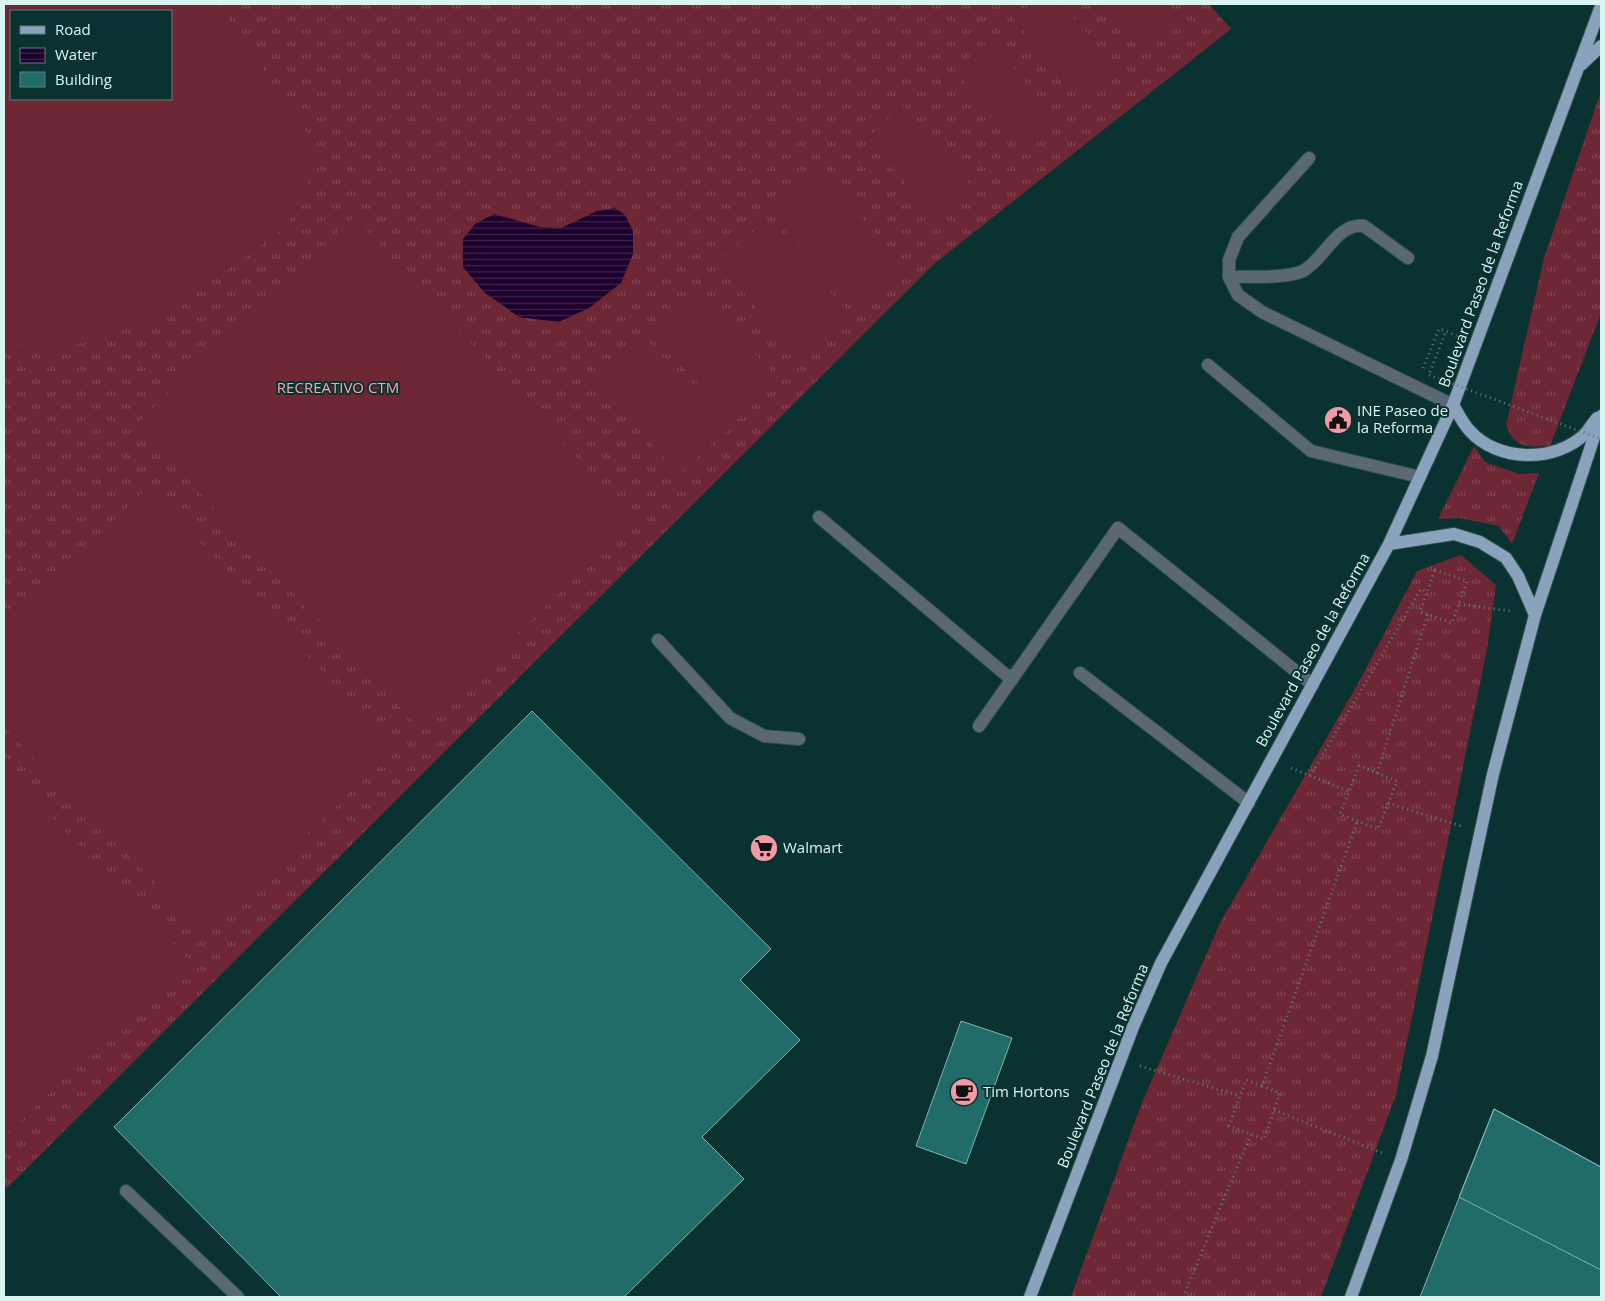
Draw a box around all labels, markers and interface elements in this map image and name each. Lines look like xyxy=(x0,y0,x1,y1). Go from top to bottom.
legend xyxy=(10,10,172,100)
text: Road xyxy=(55,19,91,39)
text: Water xyxy=(55,44,97,64)
text: Building xyxy=(55,69,112,89)
street label: Boulevard Paseo de la Reforma xyxy=(1433,178,1527,390)
park label: RECREATIVO CTM xyxy=(277,377,399,397)
place label: INE Paseo de la Reforma xyxy=(1357,400,1448,437)
public building icon: INE Paseo de la Reforma xyxy=(1323,405,1353,435)
street label: Boulevard Paseo de la Reforma xyxy=(1250,549,1374,750)
supermarket icon: Walmart xyxy=(749,833,779,863)
place label: Walmart xyxy=(783,837,843,857)
street label: Boulevard Paseo de la Reforma xyxy=(1052,961,1152,1171)
cafe icon: Tim Hortons xyxy=(949,1077,979,1107)
place label: Tim Hortons xyxy=(983,1081,1070,1101)

